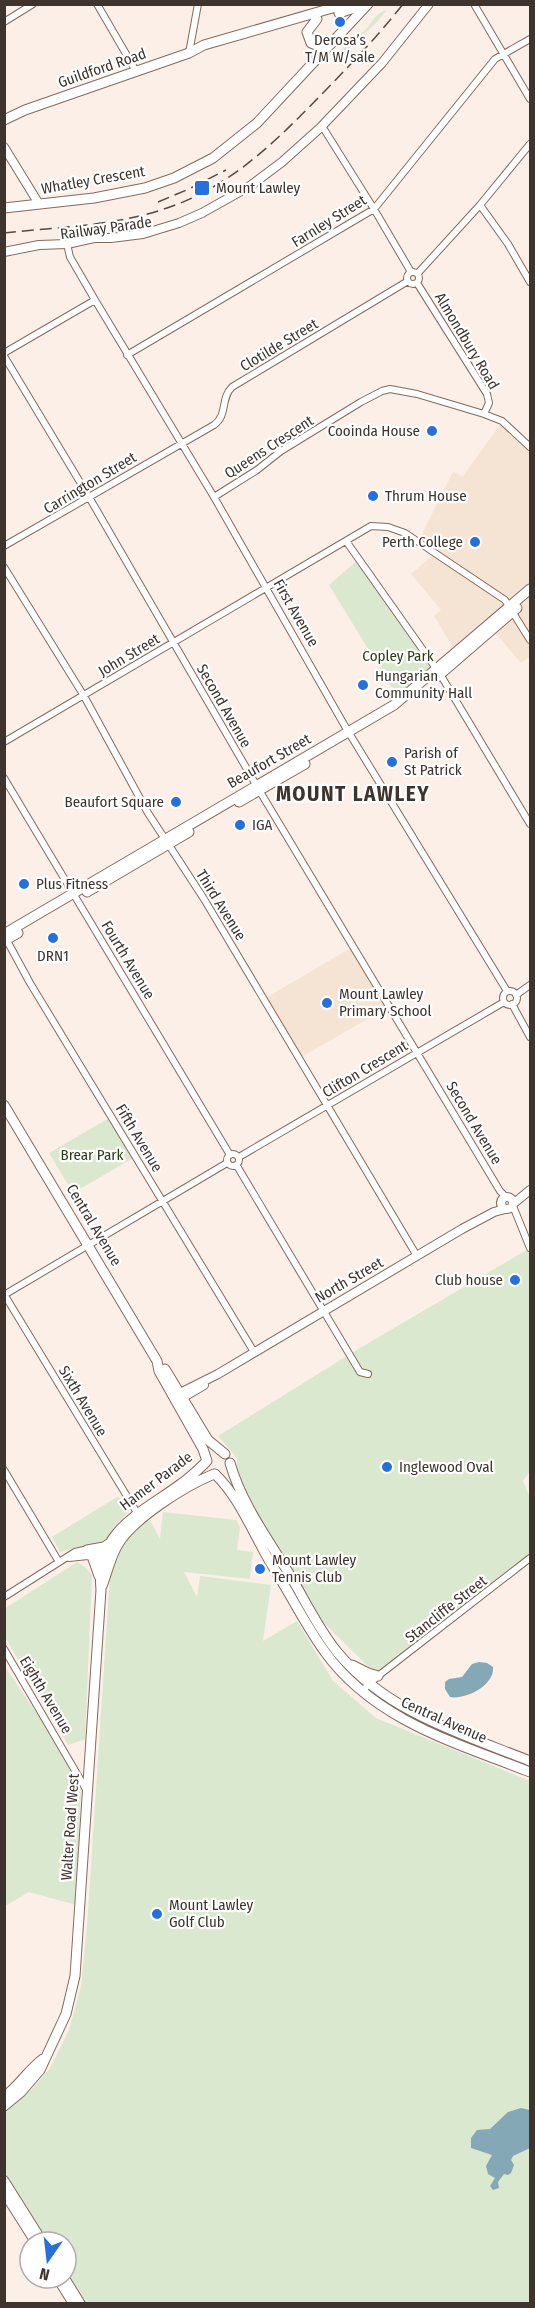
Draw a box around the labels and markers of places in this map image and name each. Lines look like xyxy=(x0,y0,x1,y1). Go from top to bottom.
marker: Derosa’s T/M W/sale xyxy=(333,15,347,29)
place label: Derosa’s T/M W/sale xyxy=(305,31,375,66)
marker: Mount Lawley xyxy=(193,179,211,197)
place label: Mount Lawley xyxy=(216,179,301,197)
place label: Cooinda House xyxy=(328,422,420,440)
marker: Cooinda House xyxy=(425,424,439,438)
place label: Thrum House xyxy=(385,487,467,505)
marker: Thrum House xyxy=(366,489,380,503)
place label: Perth College xyxy=(382,533,463,551)
marker: Perth College xyxy=(468,535,482,549)
place label: Hungarian Community Hall xyxy=(375,667,472,702)
marker: Hungarian Community Hall xyxy=(356,678,370,692)
place label: Parish of St Patrick xyxy=(404,744,462,779)
marker: Parish of St Patrick xyxy=(385,755,399,769)
place label: Beaufort Square xyxy=(64,793,164,811)
marker: Beaufort Square xyxy=(169,795,183,809)
place label: IGA xyxy=(252,816,273,834)
marker: IGA xyxy=(233,818,247,832)
place label: Plus Fitness xyxy=(36,875,108,893)
marker: Plus Fitness xyxy=(17,877,31,891)
marker: DRN1 xyxy=(46,931,60,945)
place label: DRN1 xyxy=(37,947,69,965)
place label: Mount Lawley Primary School xyxy=(339,985,431,1020)
marker: Mount Lawley Primary School xyxy=(320,996,334,1010)
place label: Club house xyxy=(435,1271,503,1289)
marker: Club house xyxy=(508,1273,522,1287)
place label: Inglewood Oval xyxy=(399,1458,493,1476)
marker: Inglewood Oval xyxy=(380,1460,394,1474)
place label: Mount Lawley Tennis Club xyxy=(272,1551,357,1586)
marker: Mount Lawley Tennis Club xyxy=(253,1562,267,1576)
place label: Mount Lawley Golf Club xyxy=(169,1896,254,1931)
marker: Mount Lawley Golf Club xyxy=(150,1907,164,1921)

